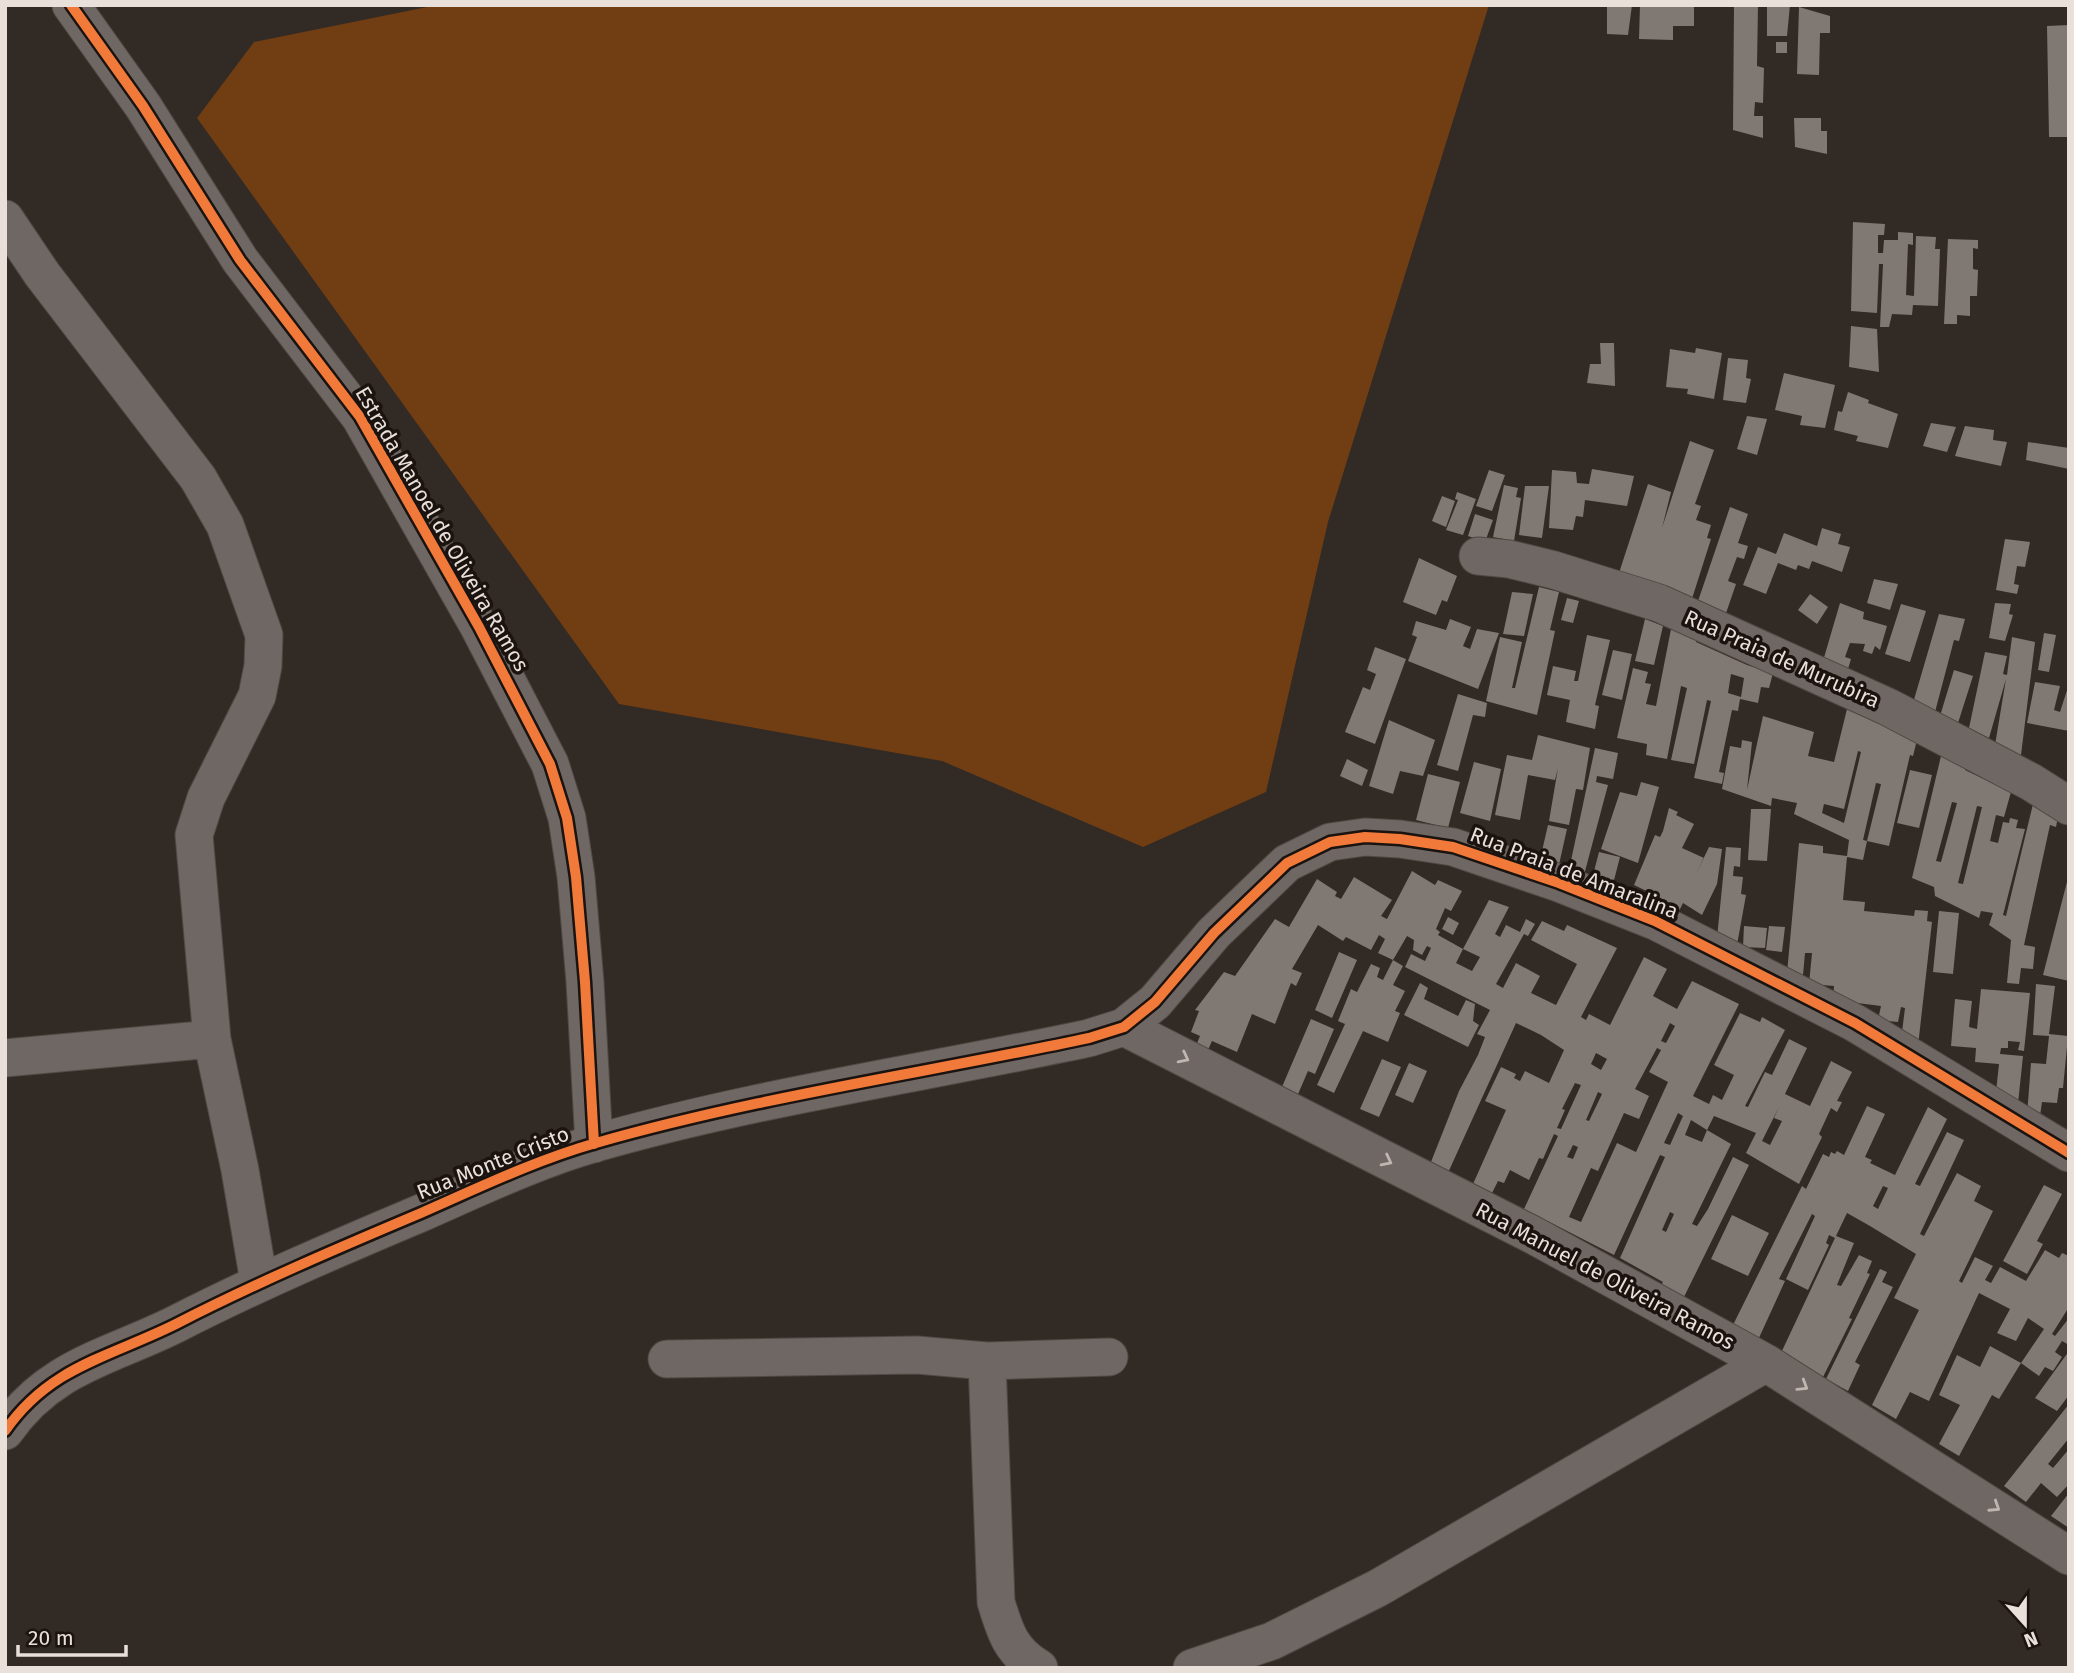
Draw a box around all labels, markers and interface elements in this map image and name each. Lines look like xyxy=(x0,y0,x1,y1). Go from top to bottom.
street label: Estrada Manoel de Oliveira Ramos xyxy=(350,382,534,676)
street label: Rua Praia de Murubira xyxy=(1680,604,1884,714)
street label: Rua Praia de Amaralina xyxy=(1466,821,1682,925)
one-way arrow xyxy=(1177,1050,1189,1063)
street label: Rua Monte Cristo xyxy=(413,1121,573,1205)
one-way arrow xyxy=(1380,1153,1392,1167)
street label: Rua Manuel de Oliveira Ramos xyxy=(1471,1197,1739,1356)
one-way arrow xyxy=(1795,1377,1808,1390)
one-way arrow xyxy=(1987,1499,2000,1511)
north arrow xyxy=(1990,1589,2060,1659)
scale bar xyxy=(18,1614,126,1658)
text: 20 m xyxy=(28,1625,74,1651)
text: N xyxy=(2021,1626,2041,1652)

